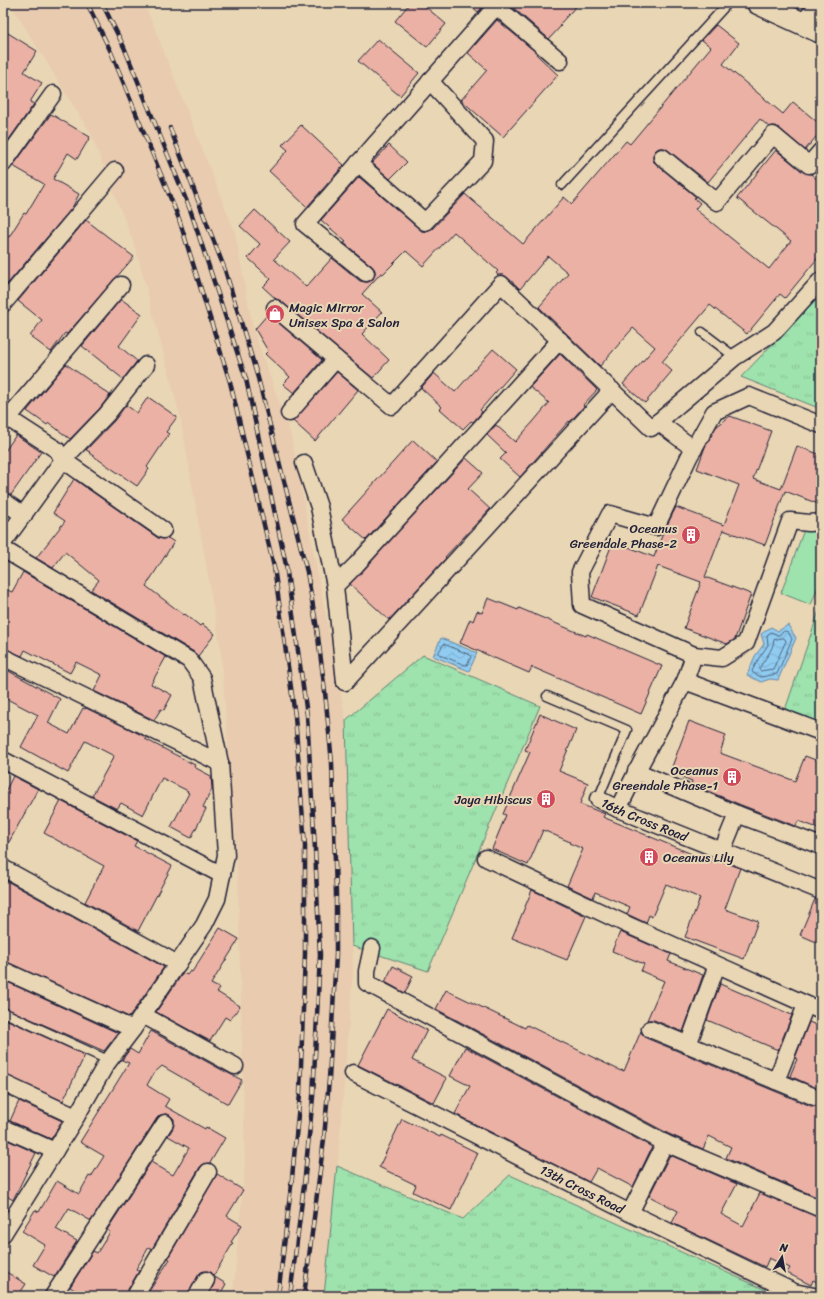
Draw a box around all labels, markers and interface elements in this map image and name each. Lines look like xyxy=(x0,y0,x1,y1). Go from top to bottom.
place label: Magic Mirror Unisex Spa & Salon xyxy=(289,296,399,334)
shop icon: Magic Mirror Unisex Spa & Salon xyxy=(264,303,286,325)
place label: Oceanus Greendale Phase-2 xyxy=(570,517,678,555)
building icon: Oceanus Greendale Phase-2 xyxy=(680,524,702,546)
place label: Oceanus Greendale Phase-1 xyxy=(613,759,719,797)
building icon: Oceanus Greendale Phase-1 xyxy=(721,766,743,788)
place label: Jaya Hibiscus xyxy=(454,788,532,811)
building icon: Jaya Hibiscus xyxy=(535,788,557,810)
street label: 16th Cross Road xyxy=(597,791,692,849)
building icon: Oceanus Lily xyxy=(638,846,660,868)
place label: Oceanus Lily xyxy=(663,846,734,869)
street label: 13th Cross Road xyxy=(536,1158,629,1221)
north arrow xyxy=(762,1237,802,1277)
text: N xyxy=(777,1237,790,1258)

